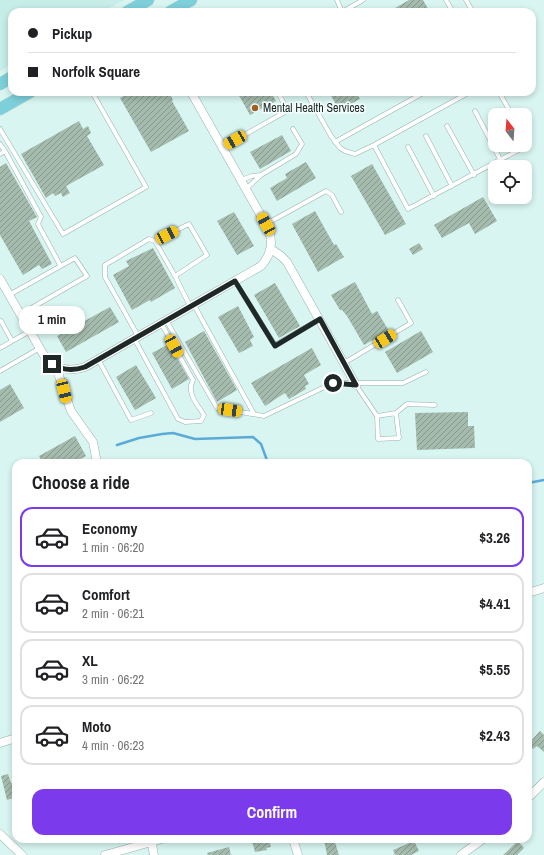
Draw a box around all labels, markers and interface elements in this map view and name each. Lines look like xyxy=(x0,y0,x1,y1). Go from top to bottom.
text: Pickup xyxy=(52,23,92,44)
text: Norfolk Square xyxy=(52,61,140,82)
place label: Mental Health Services xyxy=(263,100,365,116)
marker: Mental Health Services xyxy=(250,103,260,113)
north arrow xyxy=(488,108,532,152)
map controls xyxy=(488,108,532,204)
car xyxy=(222,129,248,151)
button: locate xyxy=(488,160,532,204)
car xyxy=(255,211,277,237)
car xyxy=(154,224,180,246)
callout: 1 min xyxy=(19,306,85,334)
text: 1 min xyxy=(38,311,66,328)
car xyxy=(372,328,398,350)
car xyxy=(163,333,185,359)
route end xyxy=(43,355,61,373)
route start xyxy=(324,374,342,392)
car xyxy=(55,378,73,404)
car xyxy=(217,402,243,418)
text: Choose a ride xyxy=(32,470,130,495)
text: Economy xyxy=(82,518,137,539)
icon: car xyxy=(34,519,70,555)
text: $3.26 xyxy=(479,527,510,548)
text: 1 min · 06:20 xyxy=(82,539,144,556)
text: Comfort xyxy=(82,584,130,605)
icon: car xyxy=(34,585,70,621)
text: $4.41 xyxy=(479,593,510,614)
text: 2 min · 06:21 xyxy=(82,605,144,622)
text: XL xyxy=(82,650,98,671)
icon: car xyxy=(34,651,70,687)
text: $5.55 xyxy=(479,659,510,680)
text: 3 min · 06:22 xyxy=(82,671,144,688)
text: Moto xyxy=(82,716,111,737)
icon: car xyxy=(34,717,70,753)
text: $2.43 xyxy=(479,725,510,746)
text: 4 min · 06:23 xyxy=(82,737,144,754)
button: Confirm xyxy=(32,789,512,835)

